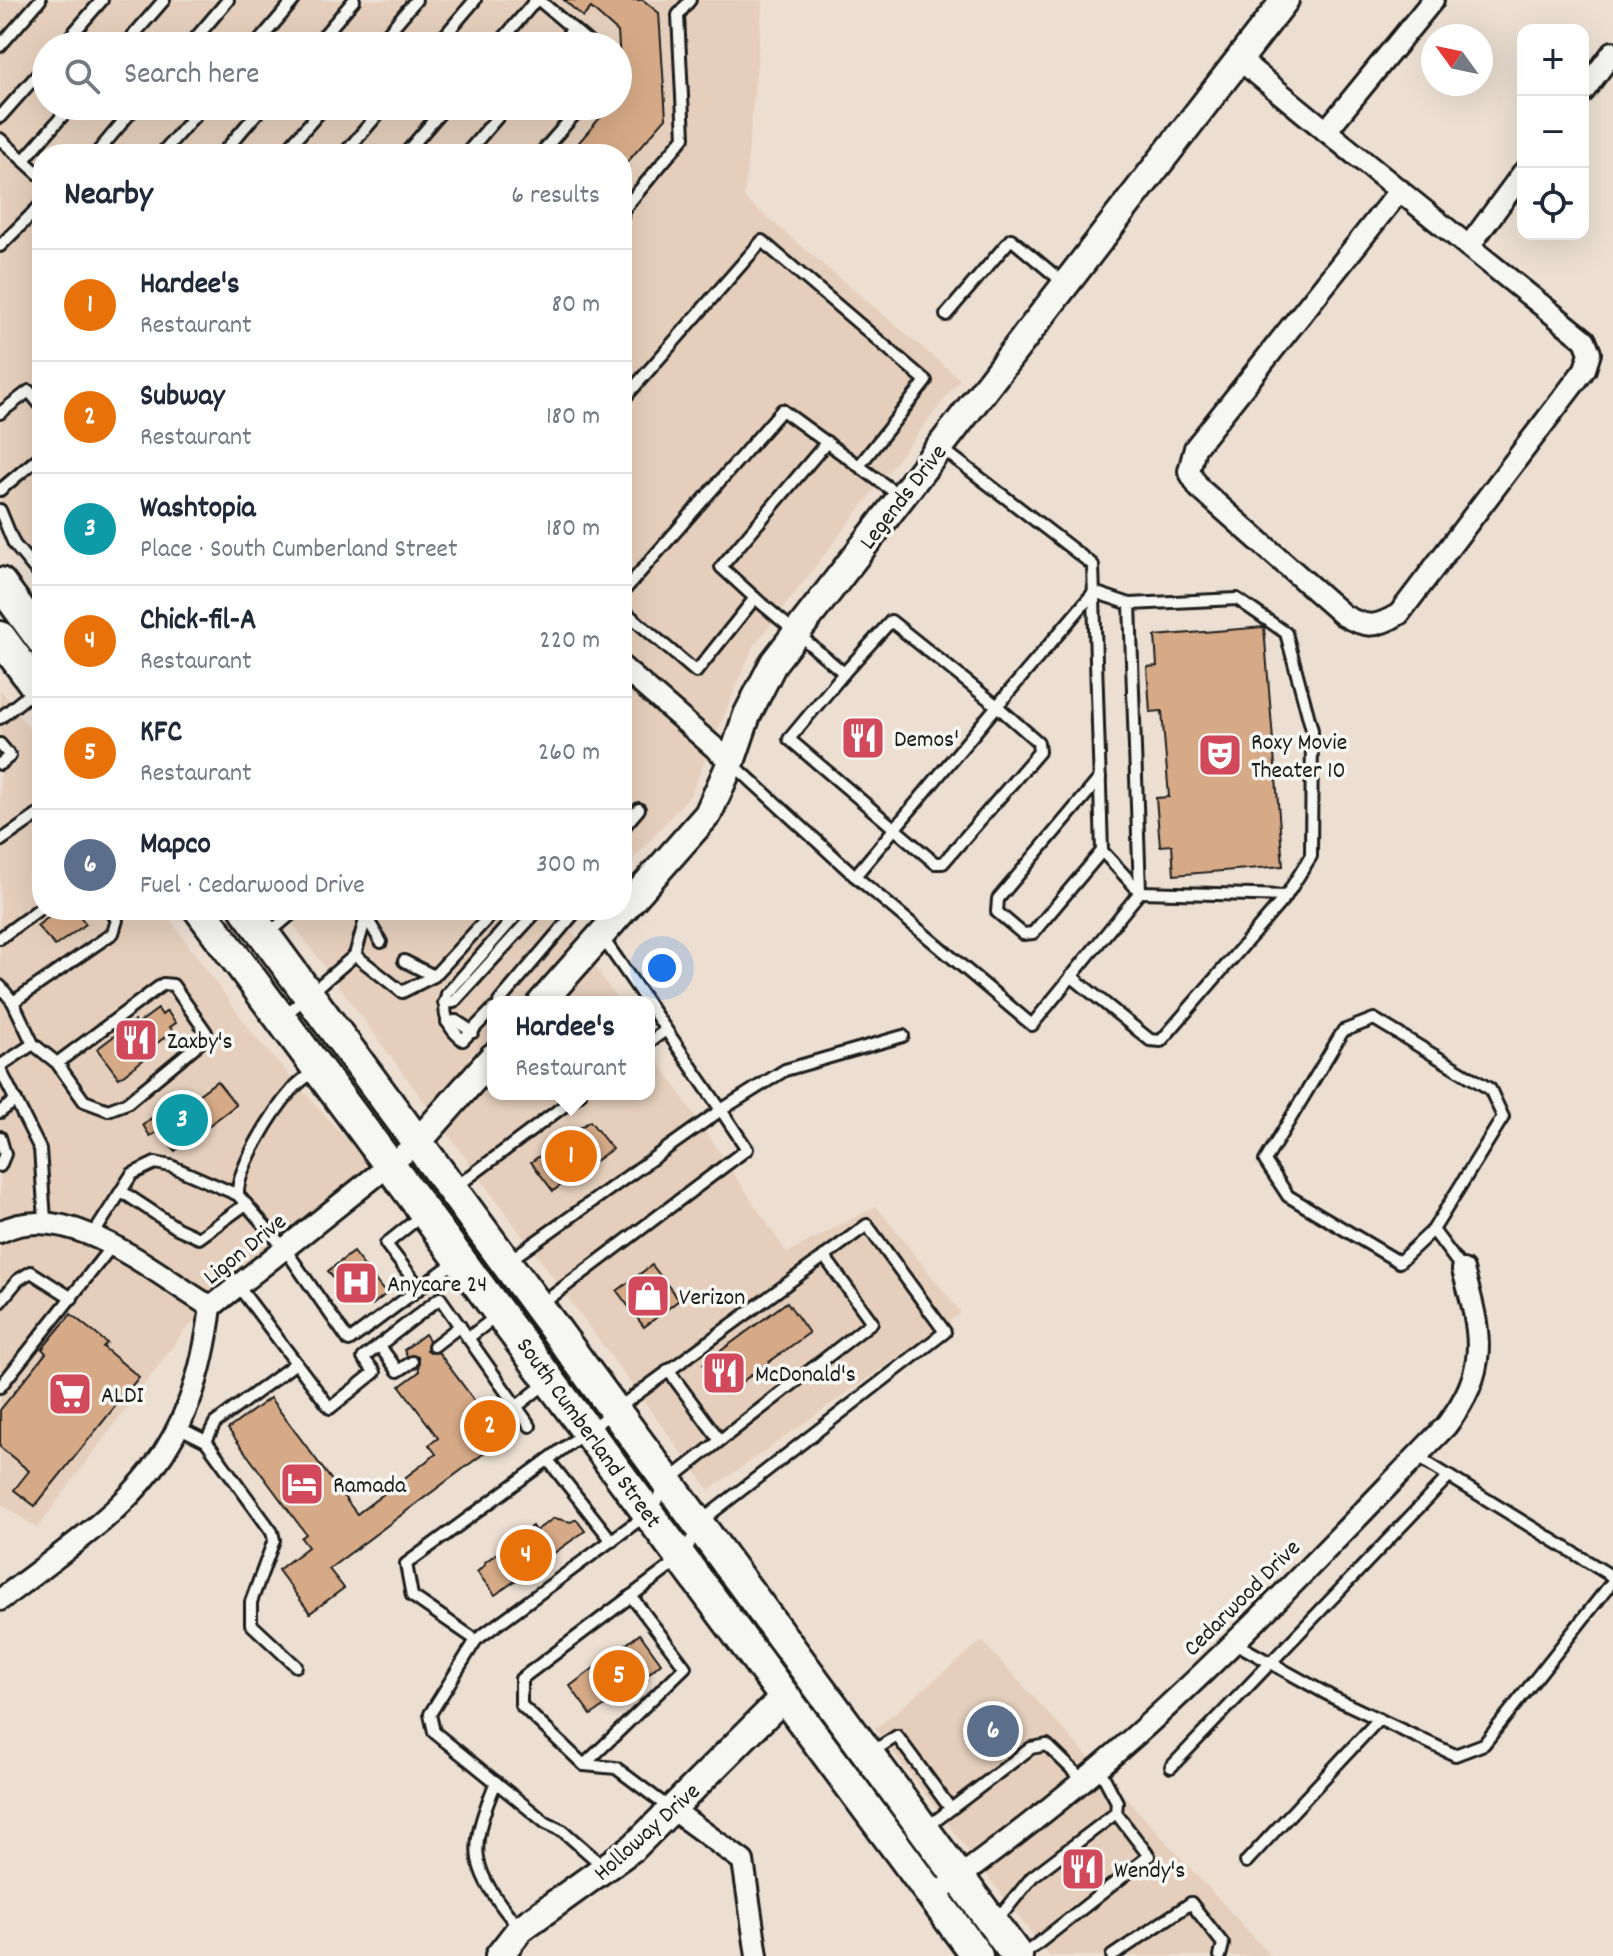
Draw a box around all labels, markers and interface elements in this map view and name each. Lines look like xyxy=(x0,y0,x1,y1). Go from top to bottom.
north arrow xyxy=(1421,24,1493,96)
map controls xyxy=(1517,24,1589,240)
button: + xyxy=(1517,24,1589,96)
search box xyxy=(32,32,632,120)
icon: search xyxy=(60,54,104,98)
text: Search here xyxy=(124,55,260,98)
button: − xyxy=(1517,96,1589,168)
button: locate xyxy=(1517,168,1589,240)
text: Nearby xyxy=(64,172,153,221)
text: 6 results xyxy=(511,178,600,215)
text: Hardee's xyxy=(140,265,240,308)
text: 1 xyxy=(87,287,93,324)
text: 80 m xyxy=(552,287,600,324)
text: Restaurant xyxy=(140,308,252,345)
text: Subway xyxy=(140,377,225,420)
text: 2 xyxy=(84,399,96,436)
text: 180 m xyxy=(546,399,600,436)
text: Restaurant xyxy=(140,420,252,457)
street label: Legends Drive xyxy=(852,438,956,558)
text: Washtopia xyxy=(140,489,255,532)
text: 3 xyxy=(84,511,96,548)
text: 180 m xyxy=(546,511,600,548)
text: Place · South Cumberland Street xyxy=(140,532,458,569)
text: Chick-fil-A xyxy=(140,601,256,644)
text: 4 xyxy=(85,623,95,660)
text: 220 m xyxy=(539,623,600,660)
text: Restaurant xyxy=(140,644,252,681)
text: KFC xyxy=(140,713,182,756)
restaurant icon: Demos' xyxy=(839,714,887,762)
place label: Demos' xyxy=(894,724,959,758)
place label: Roxy Movie Theater 10 xyxy=(1251,727,1347,789)
theatre icon: Roxy Movie Theater 10 xyxy=(1196,731,1244,779)
text: 5 xyxy=(84,735,96,772)
text: 260 m xyxy=(538,735,600,772)
text: Restaurant xyxy=(140,756,252,793)
text: Mapco xyxy=(140,825,211,868)
text: 6 xyxy=(84,847,96,884)
text: 300 m xyxy=(536,847,600,884)
text: Fuel · Cedarwood Drive xyxy=(140,868,365,905)
your location xyxy=(642,948,682,988)
popup xyxy=(487,996,655,1100)
text: Hardee's xyxy=(515,1008,615,1051)
restaurant icon: Zaxby's xyxy=(112,1016,160,1064)
place label: Zaxby's xyxy=(167,1026,233,1060)
text: Restaurant xyxy=(515,1051,627,1088)
pin: 3 xyxy=(156,1090,208,1150)
pin: 1 xyxy=(545,1126,597,1186)
street label: Ligon Drive xyxy=(197,1206,295,1294)
hospital icon: Anycare 24 xyxy=(332,1259,380,1307)
place label: Anycare 24 xyxy=(387,1269,487,1303)
shop icon: Verizon xyxy=(624,1272,672,1320)
place label: Verizon xyxy=(679,1282,745,1316)
street label: South Cumberland Street xyxy=(507,1331,669,1536)
restaurant icon: McDonald's xyxy=(700,1349,748,1397)
place label: McDonald's xyxy=(755,1359,856,1393)
supermarket icon: ALDI xyxy=(46,1370,94,1418)
place label: ALDI xyxy=(101,1380,144,1414)
pin: 2 xyxy=(464,1396,516,1456)
hotel icon: Ramada xyxy=(278,1460,326,1508)
place label: Ramada xyxy=(333,1470,407,1504)
pin: 4 xyxy=(500,1525,552,1585)
street label: Cedarwood Drive xyxy=(1177,1533,1309,1665)
pin: 5 xyxy=(593,1646,645,1706)
pin: 6 xyxy=(967,1701,1019,1761)
street label: Holloway Drive xyxy=(587,1776,709,1890)
restaurant icon: Wendy's xyxy=(1059,1845,1107,1893)
place label: Wendy's xyxy=(1114,1855,1185,1889)

